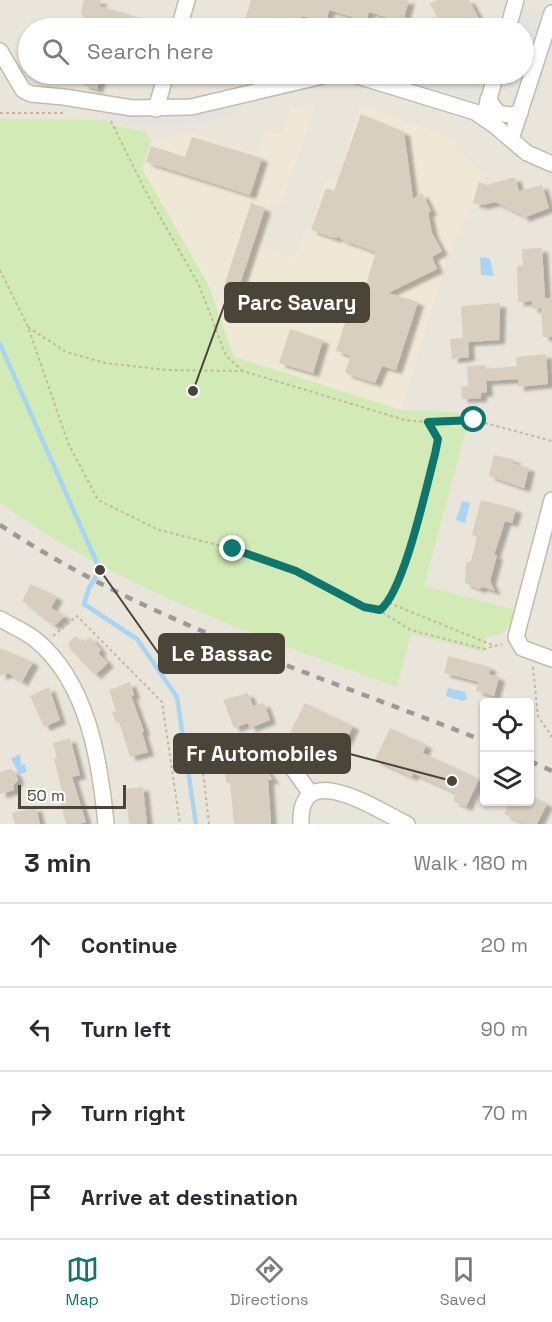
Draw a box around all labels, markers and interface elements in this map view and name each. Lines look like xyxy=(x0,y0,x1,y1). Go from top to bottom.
search box xyxy=(18,18,534,84)
icon: search xyxy=(39,35,72,68)
text: Search here xyxy=(87,37,214,65)
callout: Parc Savary xyxy=(225,283,369,322)
text: Parc Savary xyxy=(237,289,357,316)
route start xyxy=(460,406,486,432)
route end xyxy=(219,535,245,561)
callout: Le Bassac xyxy=(159,634,284,673)
text: Le Bassac xyxy=(172,640,273,667)
map controls xyxy=(480,698,534,806)
button: locate xyxy=(480,698,534,752)
callout: Fr Automobiles xyxy=(174,734,350,773)
text: Fr Automobiles xyxy=(186,740,338,767)
button: layers xyxy=(480,752,534,806)
scale bar xyxy=(18,782,126,810)
text: 50 m xyxy=(27,785,65,806)
text: 3 min xyxy=(24,846,92,880)
text: Walk · 180 m xyxy=(414,850,528,876)
icon: ahead xyxy=(24,929,57,962)
text: Continue xyxy=(81,931,177,959)
text: 20 m xyxy=(481,932,528,958)
icon: left xyxy=(24,1013,57,1046)
text: Turn left xyxy=(81,1015,171,1043)
text: 90 m xyxy=(481,1016,528,1042)
icon: right xyxy=(24,1097,57,1130)
text: Turn right xyxy=(81,1099,186,1127)
text: 70 m xyxy=(482,1100,528,1126)
icon: arrive xyxy=(24,1181,57,1214)
text: Arrive at destination xyxy=(81,1183,298,1211)
tab: Map xyxy=(66,1253,99,1310)
tab: Directions xyxy=(230,1253,309,1310)
tab: Saved xyxy=(440,1253,486,1310)

